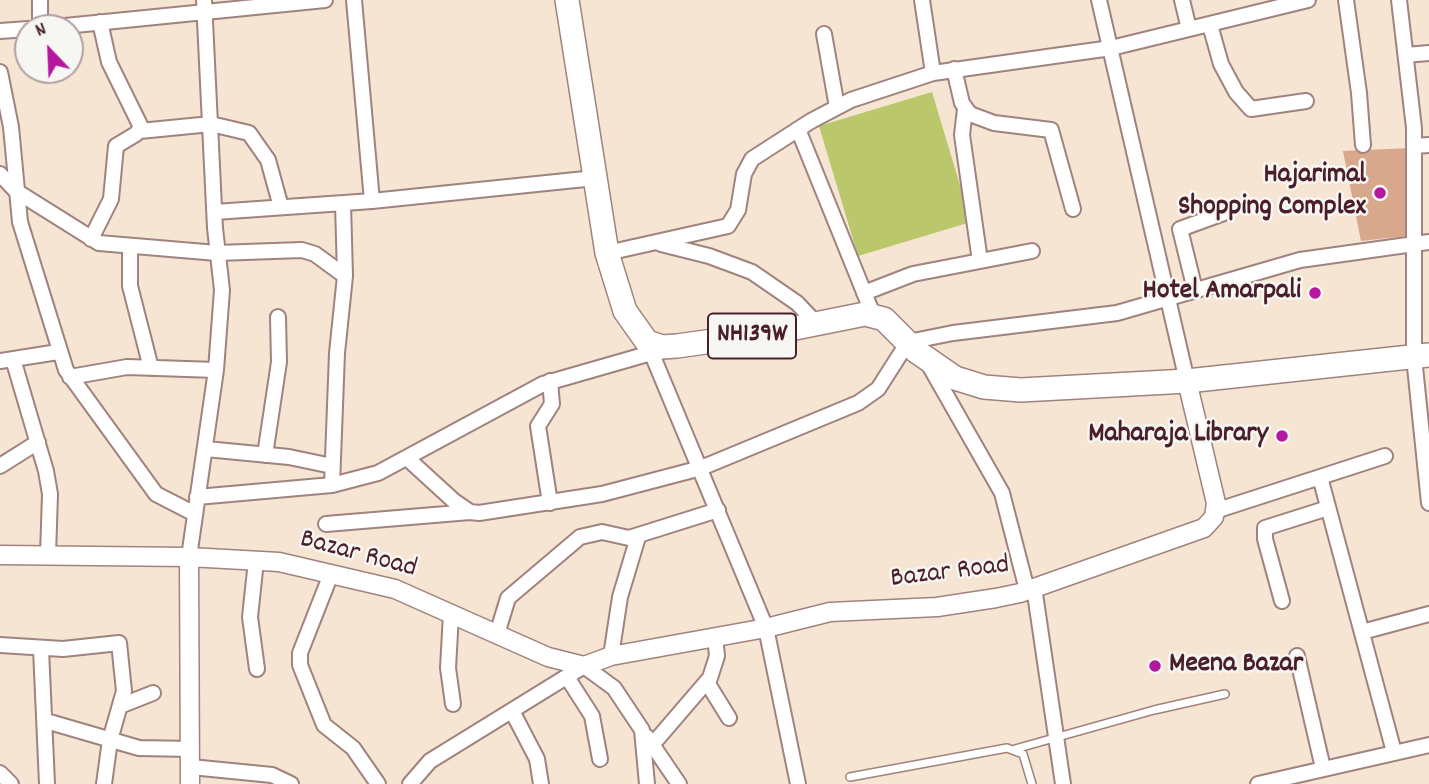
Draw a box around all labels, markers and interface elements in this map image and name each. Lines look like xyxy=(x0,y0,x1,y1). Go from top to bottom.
north arrow xyxy=(14,14,84,84)
text: N xyxy=(32,17,51,45)
place label: Hajarimal Shopping Complex xyxy=(1178,160,1366,226)
marker: Hajarimal Shopping Complex xyxy=(1372,185,1388,201)
place label: Hotel Amarpali xyxy=(1143,276,1301,310)
marker: Hotel Amarpali xyxy=(1307,285,1323,301)
road number: NH139W xyxy=(708,314,796,358)
place label: Maharaja Library xyxy=(1088,419,1268,453)
marker: Maharaja Library xyxy=(1274,428,1290,444)
street label: Bazar Road xyxy=(296,524,420,588)
street label: Bazar Road xyxy=(889,550,1011,598)
place label: Meena Bazar xyxy=(1169,649,1303,683)
marker: Meena Bazar xyxy=(1147,658,1163,674)

